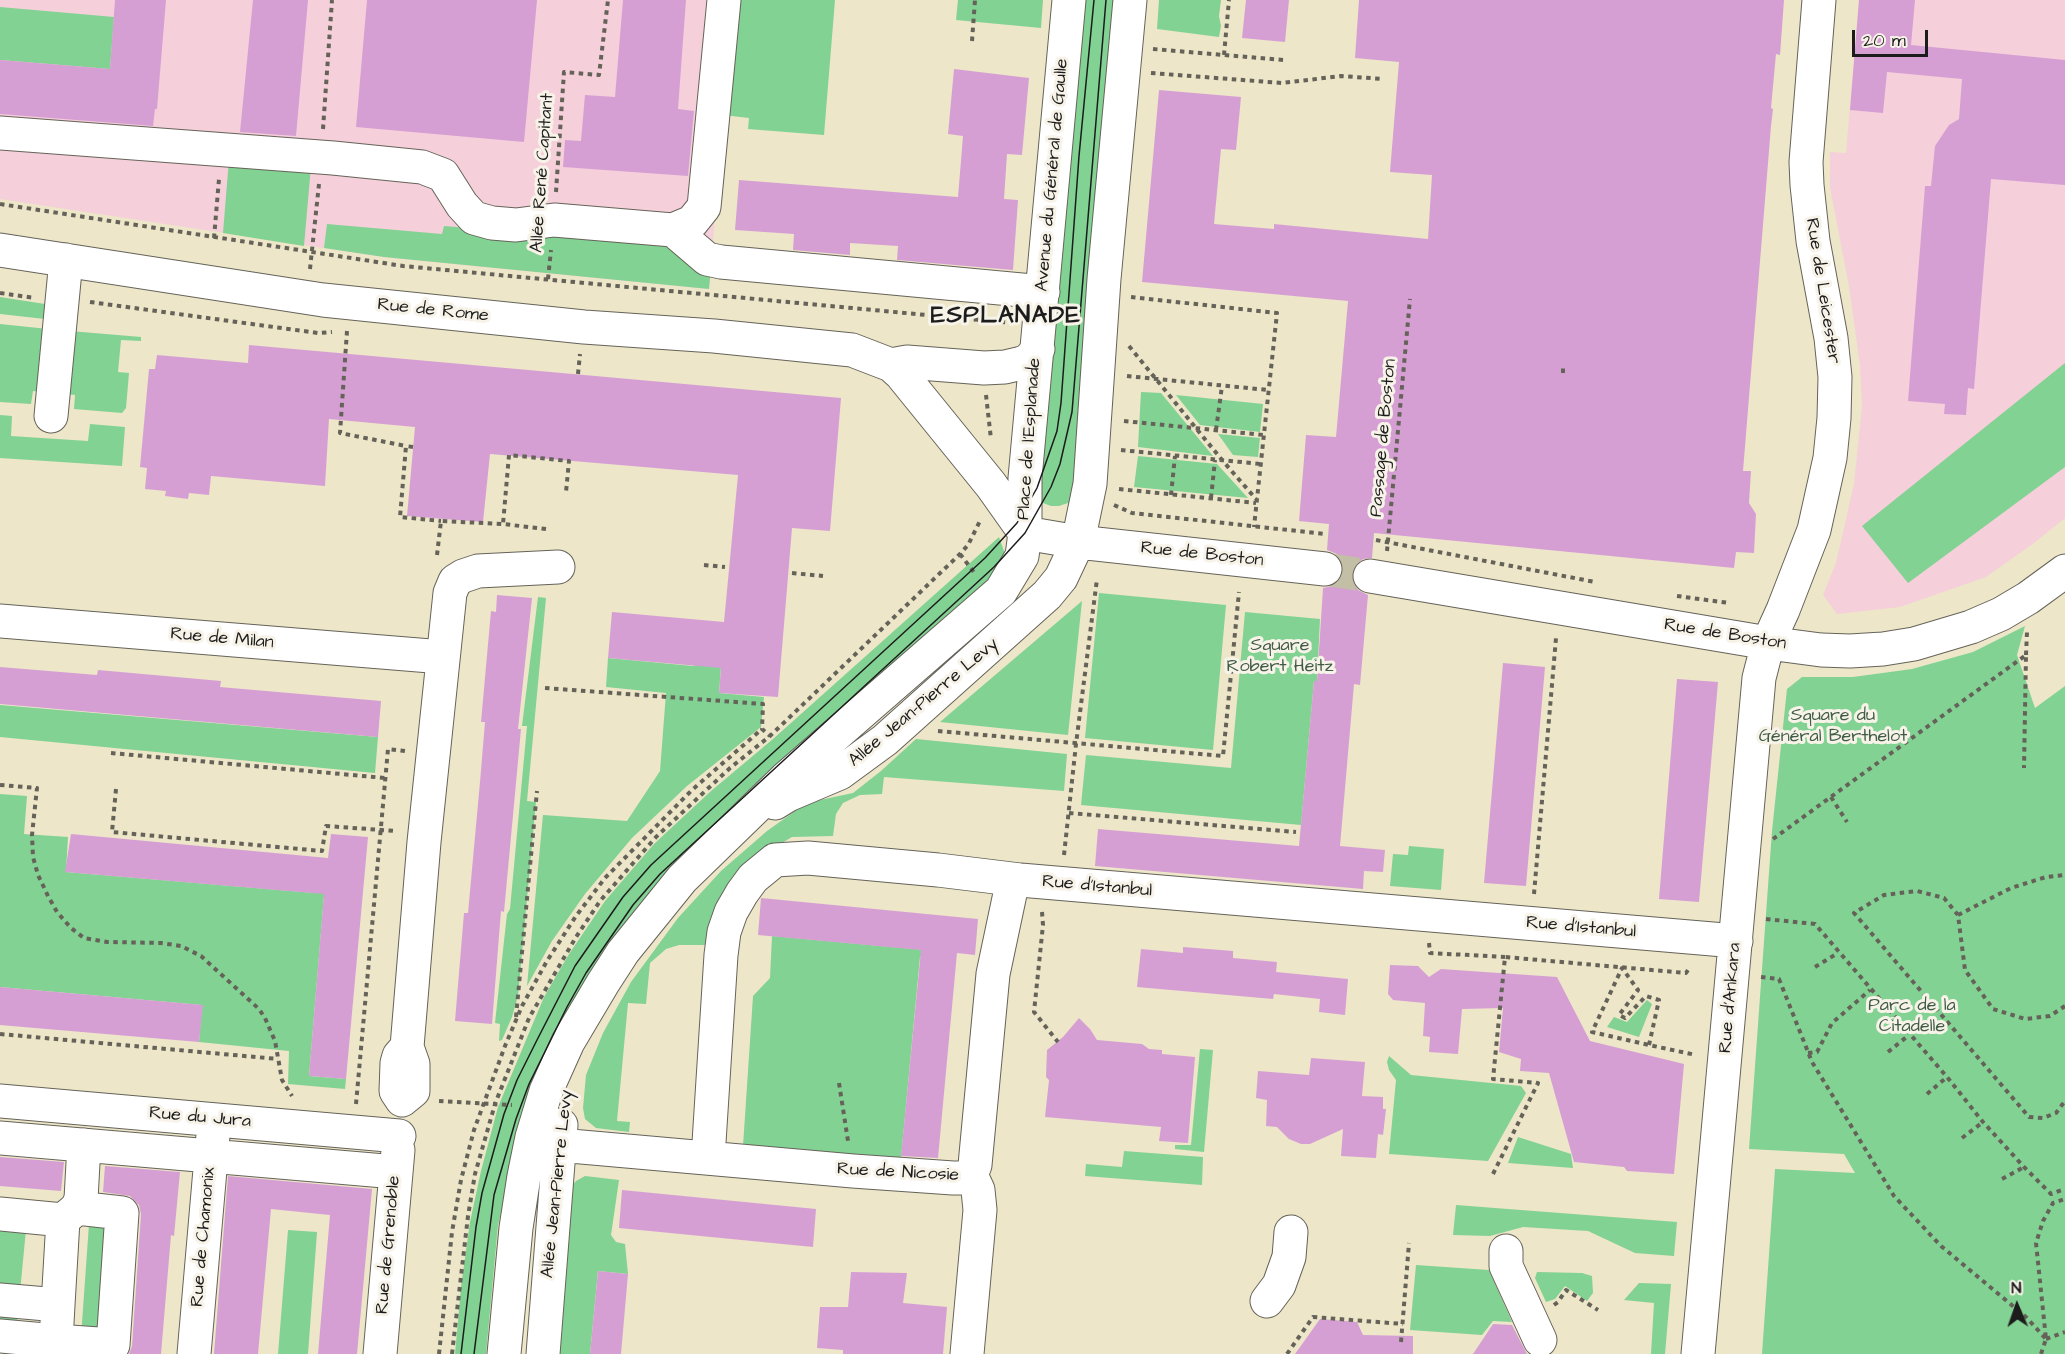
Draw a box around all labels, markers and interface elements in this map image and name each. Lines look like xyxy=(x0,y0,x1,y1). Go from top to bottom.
scale bar xyxy=(1855,18,1932,56)
text: 20 m xyxy=(1863,28,1906,53)
street label: Avenue du Général de Gaulle xyxy=(1032,58,1074,292)
street label: Allée René Capitant xyxy=(527,93,559,253)
street label: Rue de Leicester xyxy=(1800,217,1844,365)
street label: Rue de Rome xyxy=(376,294,490,328)
district label: ESPLANADE xyxy=(931,303,1081,331)
street label: Place de l'Esplanade xyxy=(1014,357,1046,521)
street label: Passage de Boston xyxy=(1366,358,1402,518)
street label: Rue de Boston xyxy=(1139,538,1265,572)
street label: Rue de Boston xyxy=(1662,615,1788,655)
street label: Rue de Milan xyxy=(169,624,275,654)
street label: Allée Jean-Pierre Levy xyxy=(845,634,1003,772)
park label: Square Robert Heitz xyxy=(1227,635,1333,678)
park label: Square du Général Berthelot xyxy=(1759,705,1907,748)
street label: Rue d'Istanbul xyxy=(1041,871,1153,903)
street label: Rue d'Istanbul xyxy=(1525,912,1637,944)
street label: Rue d'Ankara xyxy=(1715,942,1747,1054)
park label: Parc de la Citadelle xyxy=(1868,995,1956,1038)
street label: Allée Jean-Pierre Levy xyxy=(537,1089,579,1279)
street label: Rue du Jura xyxy=(148,1103,252,1133)
street label: Rue de Nicosie xyxy=(836,1159,960,1187)
street label: Rue de Chamonix xyxy=(187,1166,221,1308)
street label: Rue de Grenoble xyxy=(372,1175,406,1315)
north arrow xyxy=(1987,1276,2047,1336)
text: N xyxy=(2011,1277,2022,1299)

